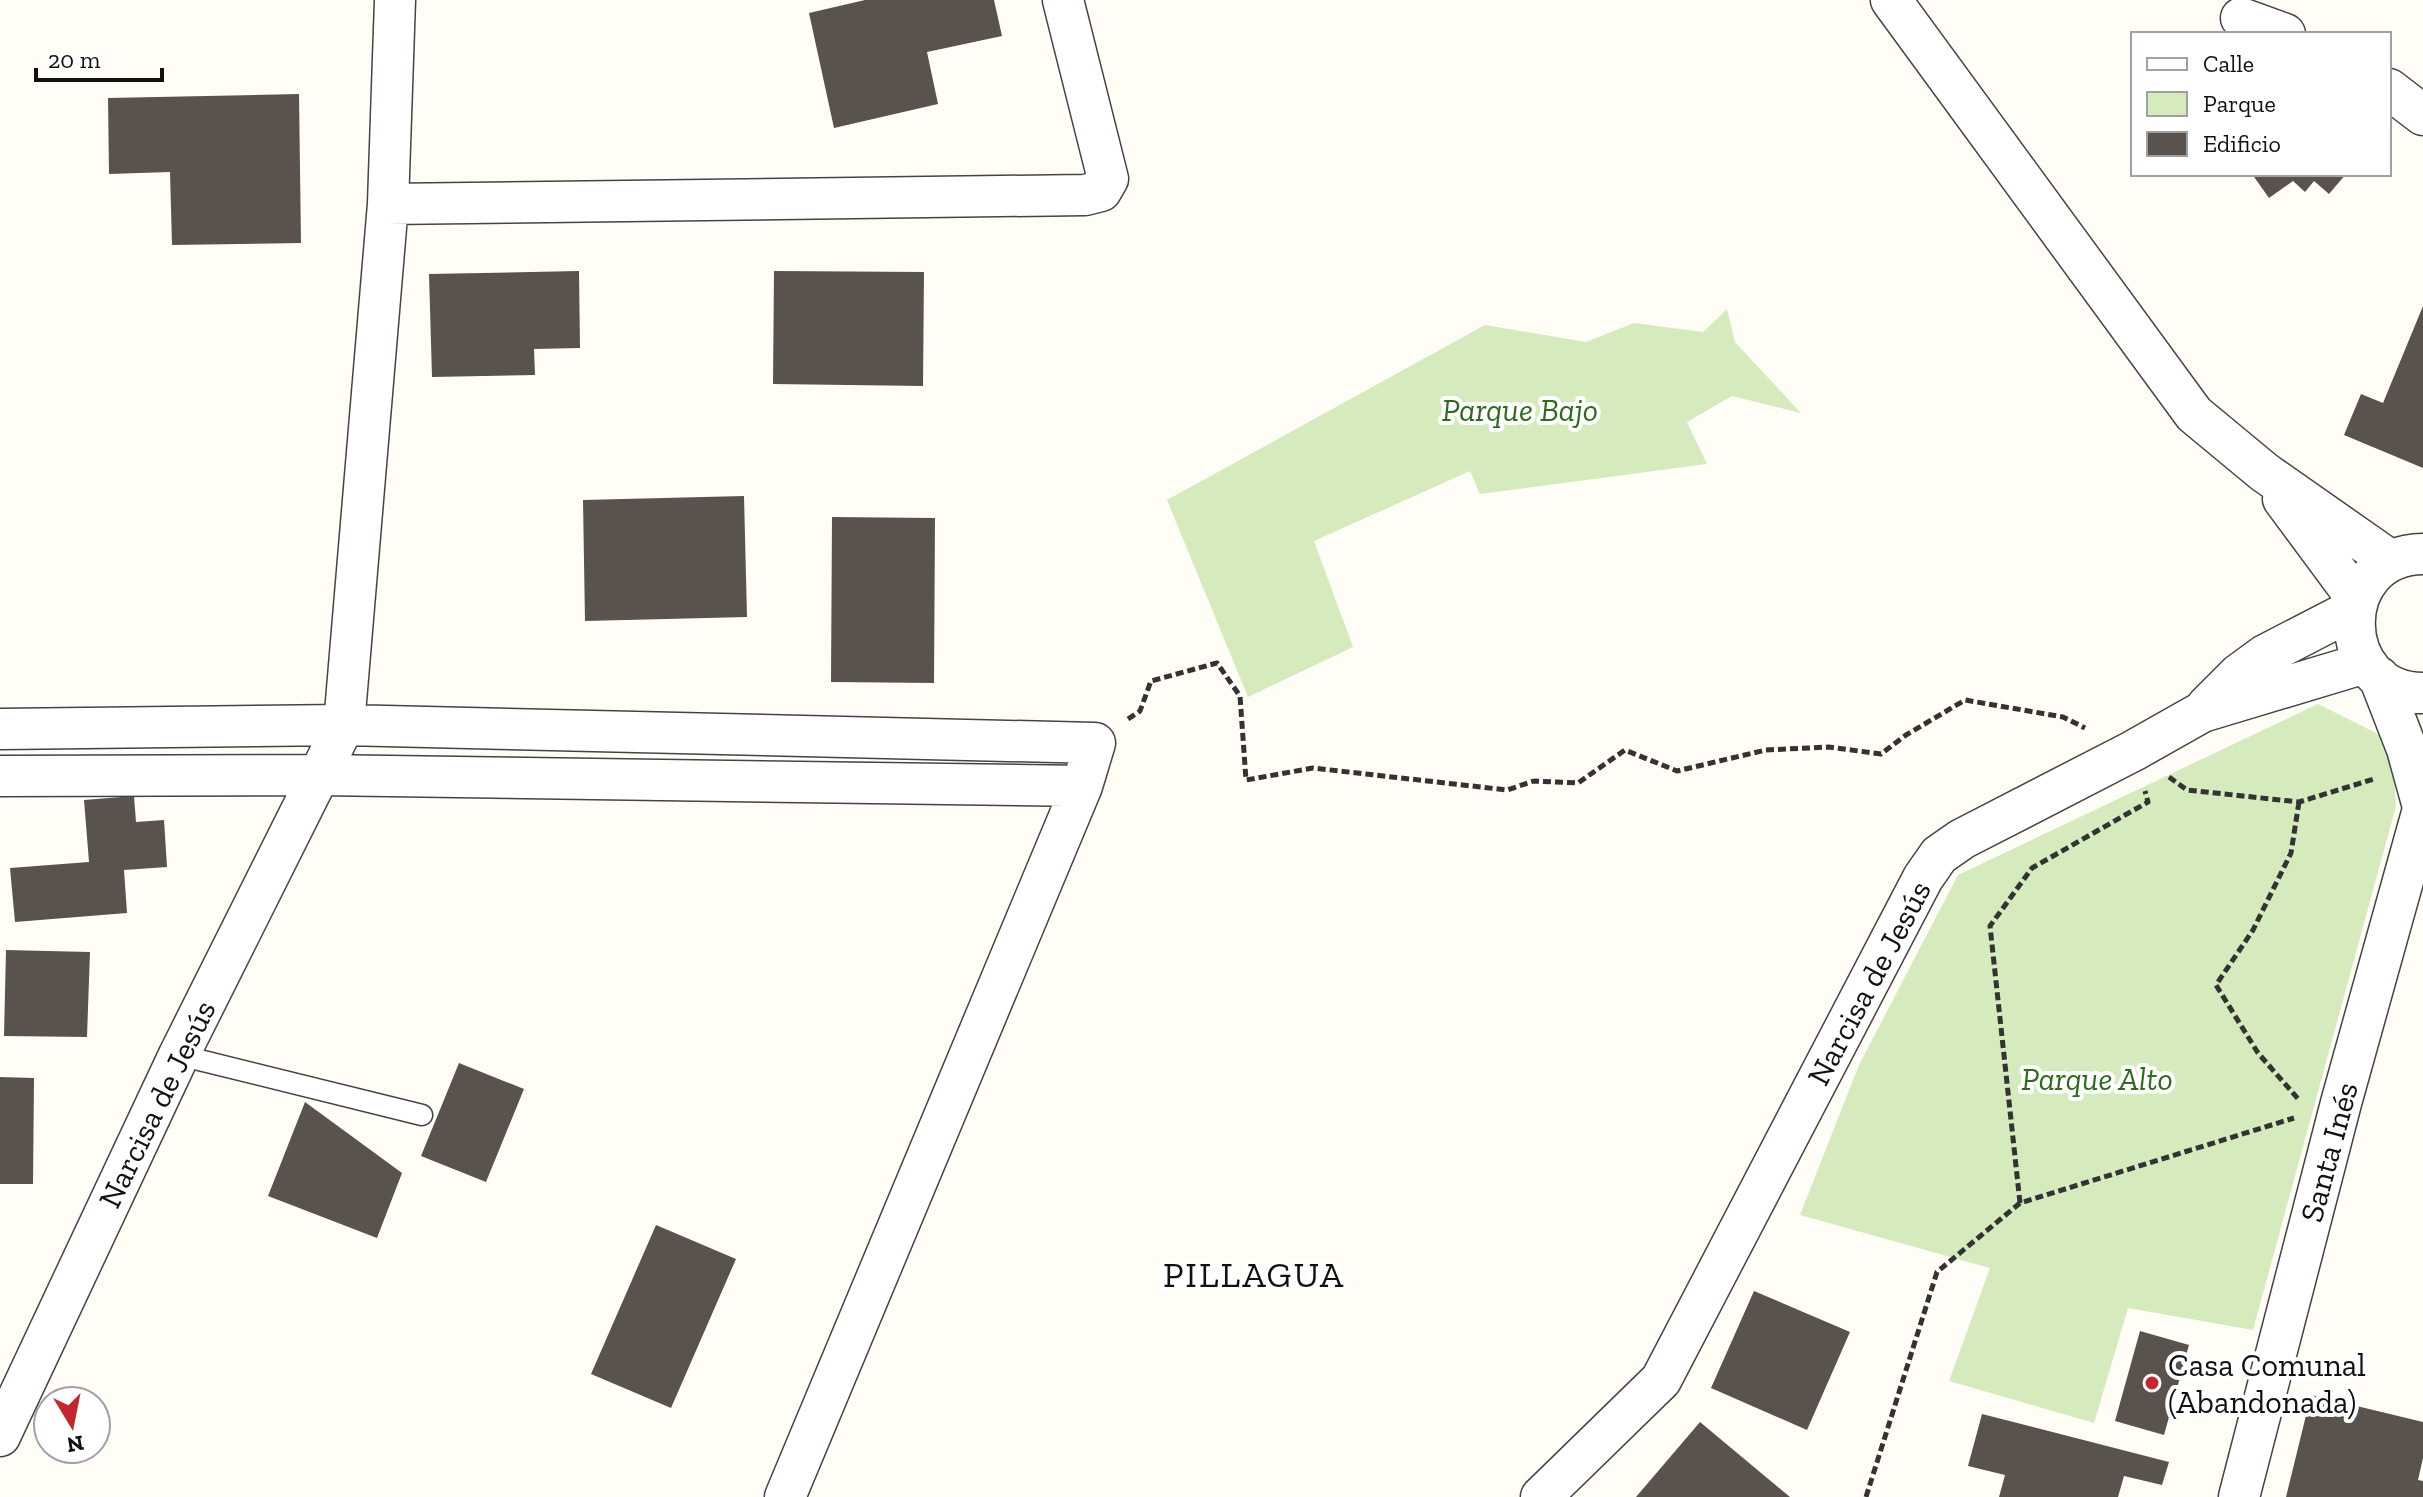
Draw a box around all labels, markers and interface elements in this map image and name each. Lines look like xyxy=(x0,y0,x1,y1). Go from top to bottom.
scale bar xyxy=(36,32,162,82)
legend xyxy=(2131,32,2391,176)
text: 20 m xyxy=(48,45,101,74)
text: Calle xyxy=(2203,49,2254,78)
text: Parque xyxy=(2203,89,2276,118)
text: Edificio xyxy=(2203,129,2281,158)
park label: Parque Bajo xyxy=(1442,391,1598,429)
street label: Narcisa de Jesús xyxy=(1799,874,1939,1092)
street label: Narcisa de Jesús xyxy=(90,994,224,1214)
park label: Parque Alto xyxy=(2021,1060,2173,1098)
street label: Santa Inés xyxy=(2292,1078,2366,1226)
district label: PILLAGUA xyxy=(1163,1253,1345,1296)
place label: Casa Comunal (Abandonada) xyxy=(2168,1346,2366,1421)
marker: Casa Comunal (Abandonada) xyxy=(2143,1374,2161,1392)
north arrow xyxy=(32,1385,112,1465)
text: N xyxy=(65,1429,86,1459)

